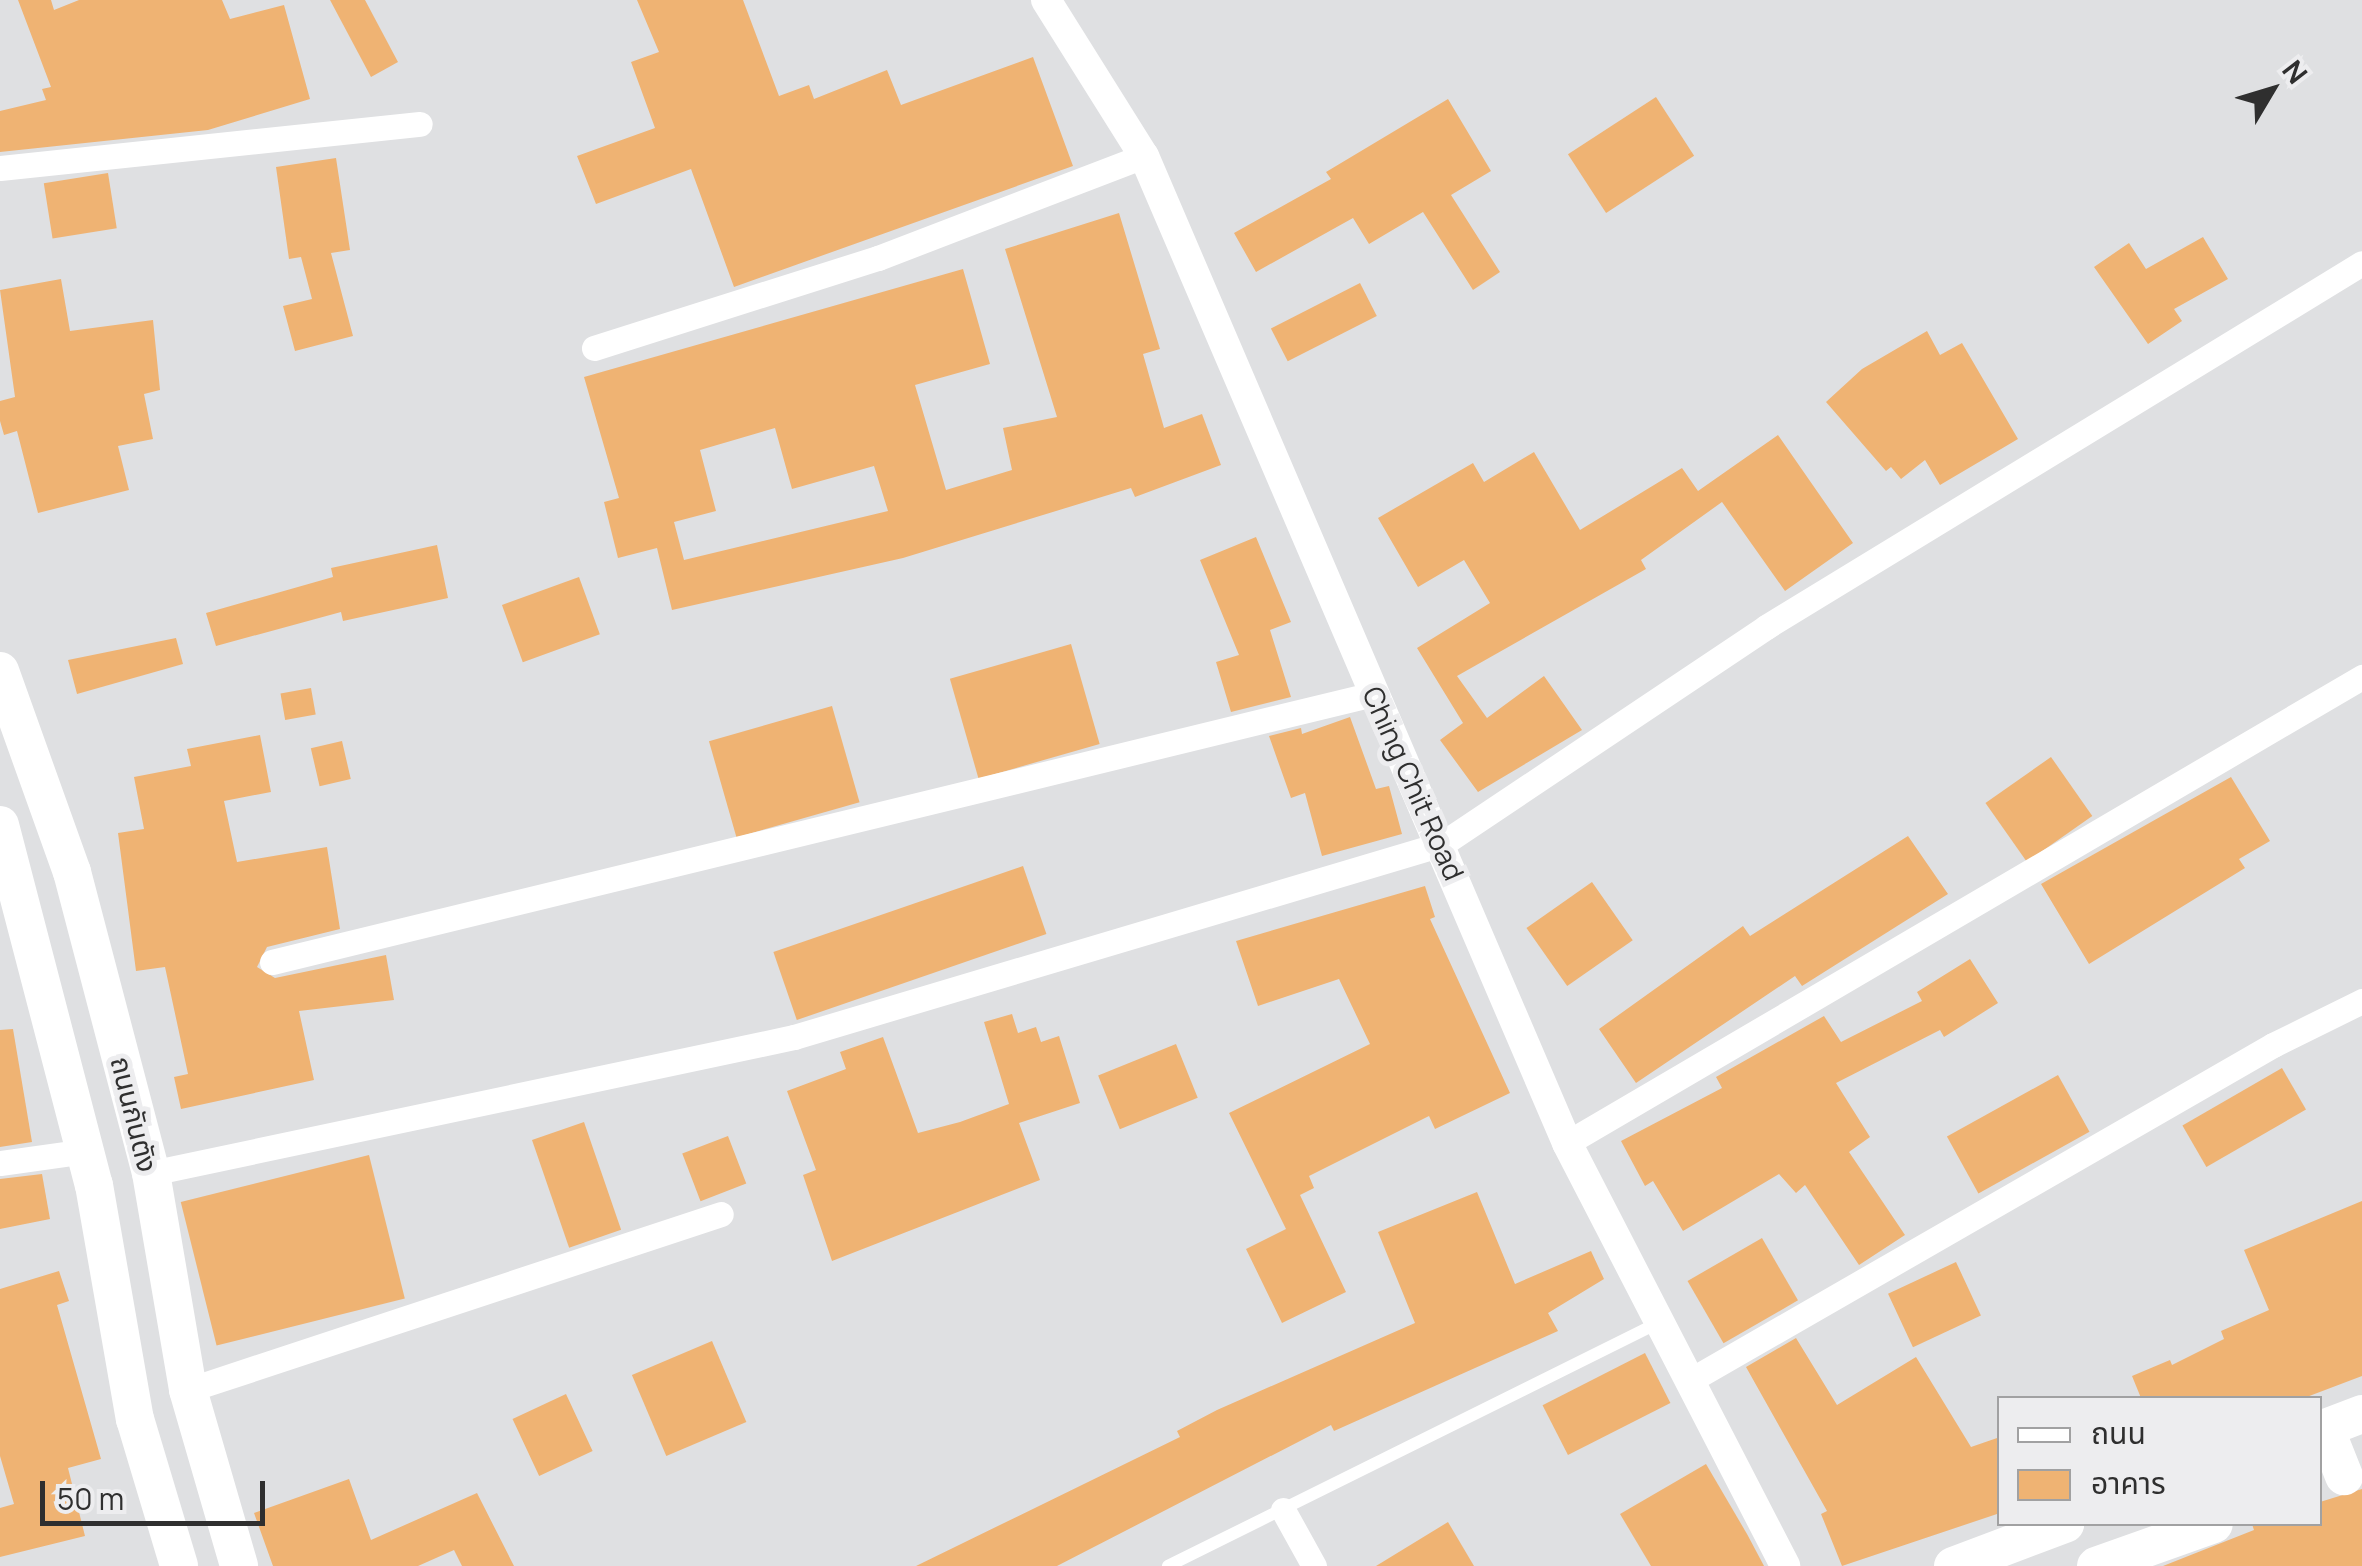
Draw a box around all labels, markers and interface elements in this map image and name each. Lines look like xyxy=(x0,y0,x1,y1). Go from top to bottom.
north arrow xyxy=(2222,40,2322,140)
text: N xyxy=(2274,52,2317,91)
street label: Ching Chit Road xyxy=(1356,681,1472,885)
street label: ถนนกันตัง xyxy=(104,1053,166,1175)
legend xyxy=(1997,1396,2322,1526)
text: ถนน xyxy=(2091,1412,2146,1453)
scale bar xyxy=(45,1461,270,1523)
text: อาคาร xyxy=(2091,1462,2166,1503)
text: 50 m xyxy=(57,1478,124,1519)

